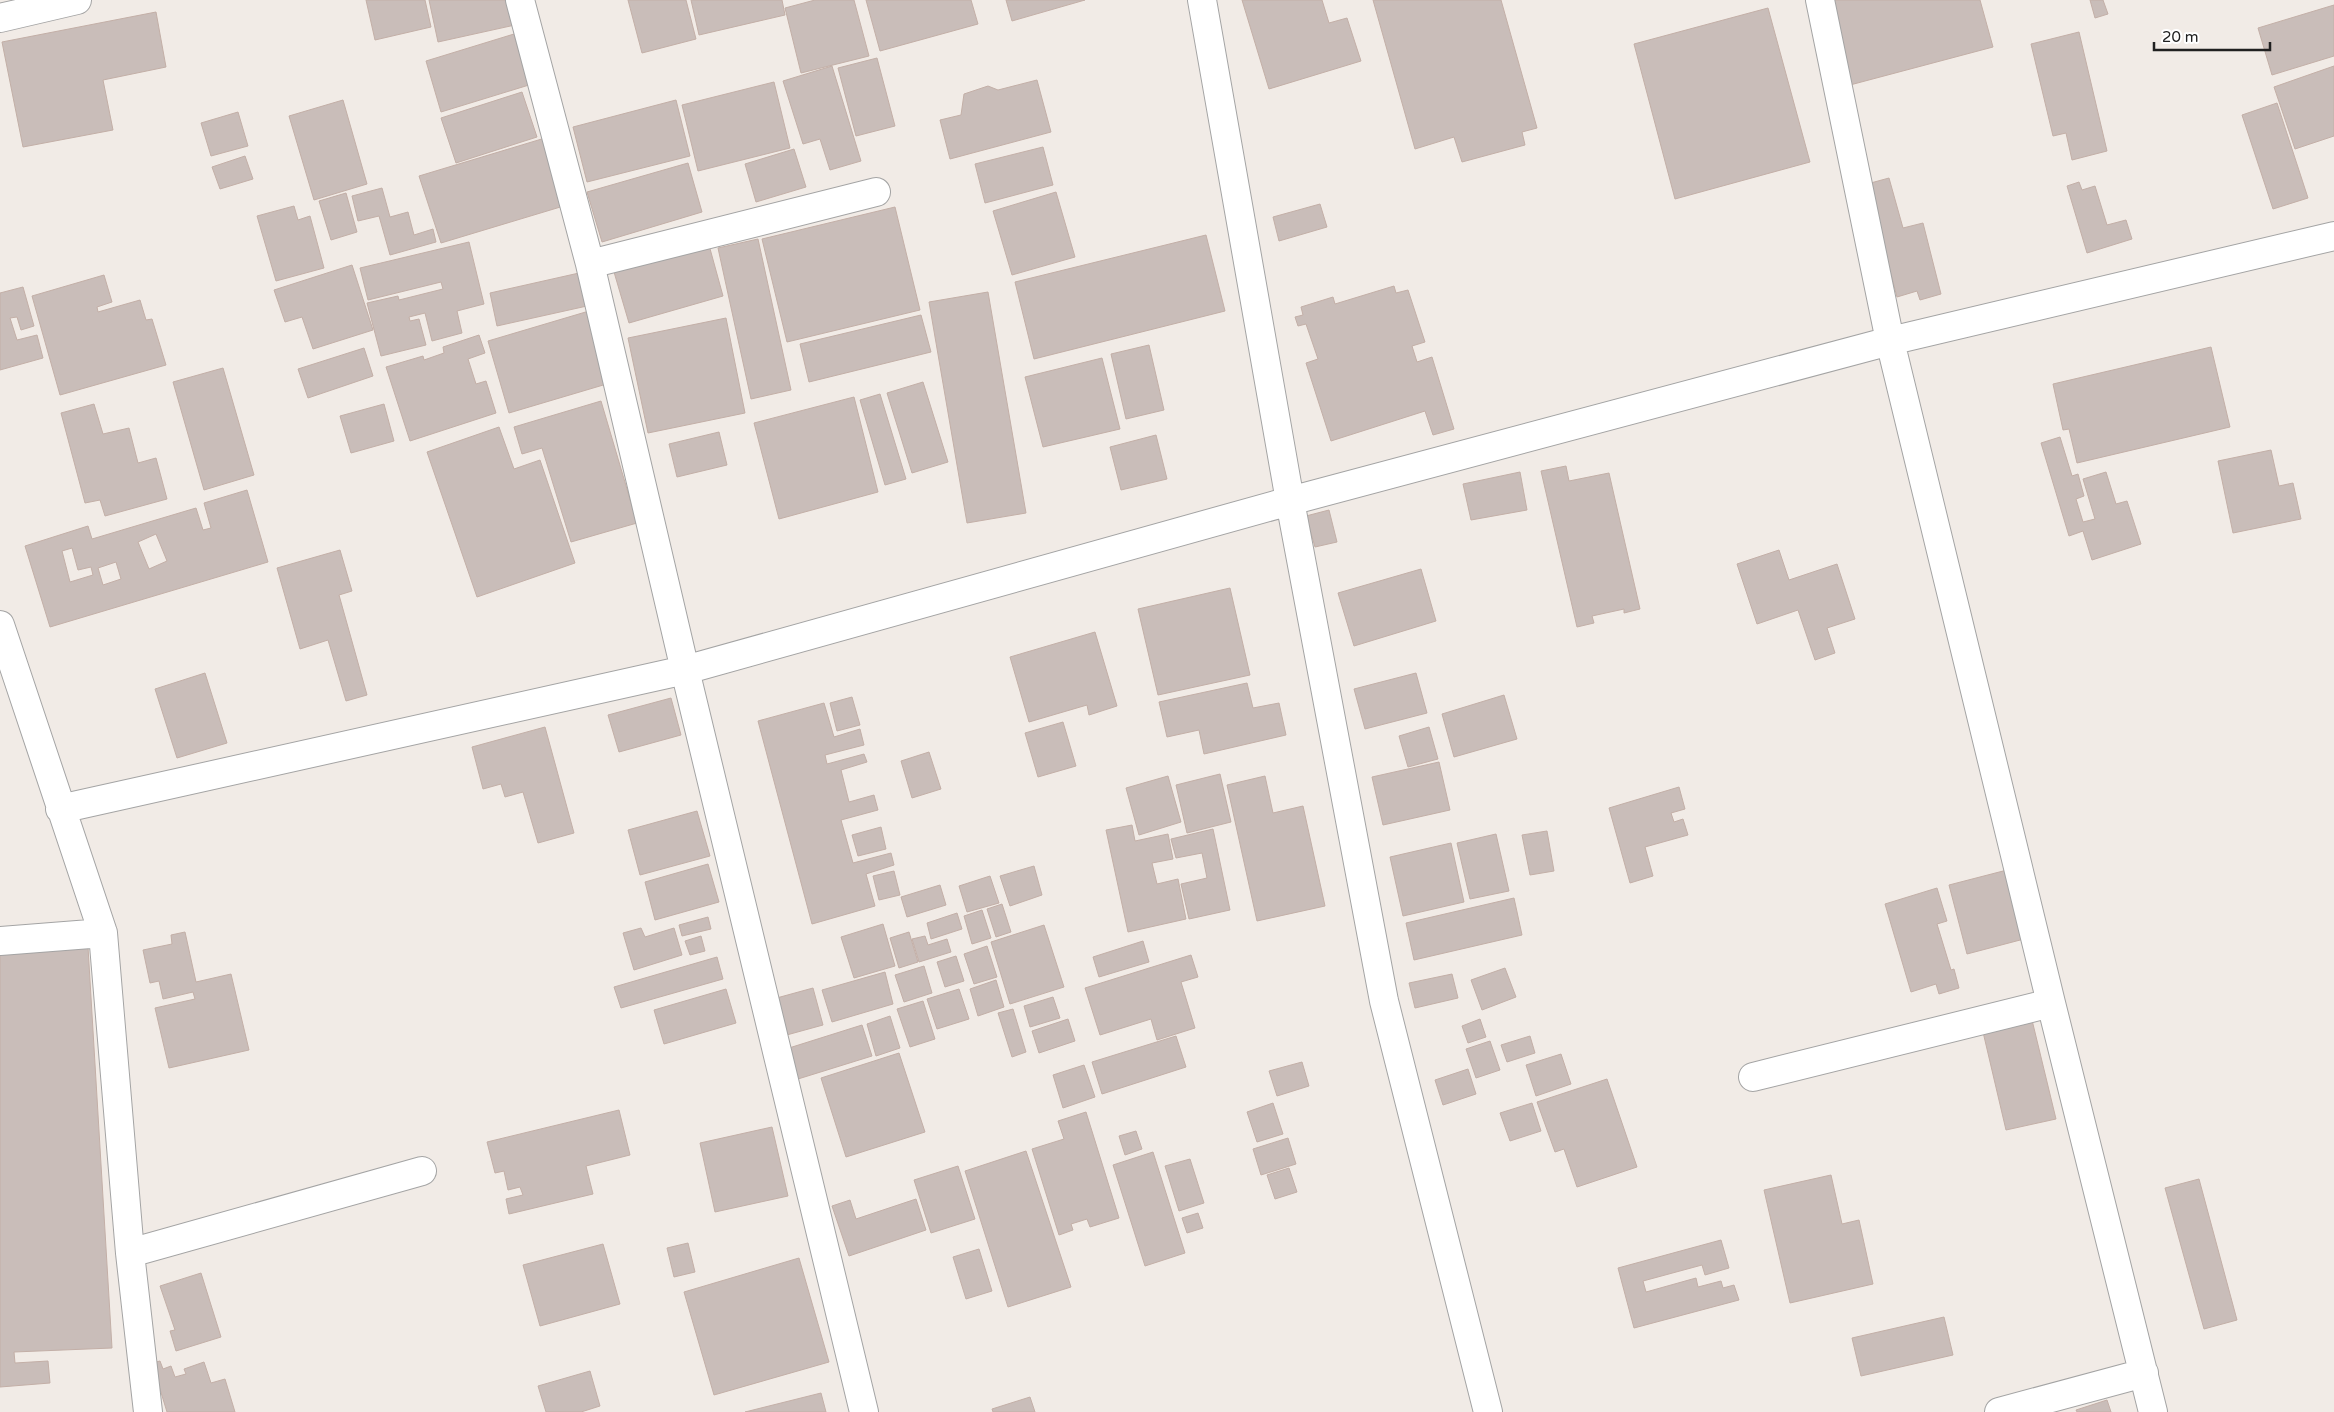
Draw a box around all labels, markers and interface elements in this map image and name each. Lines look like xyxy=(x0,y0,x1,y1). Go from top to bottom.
scale bar xyxy=(2154,20,2270,52)
text: 20 m xyxy=(2162,28,2199,46)

